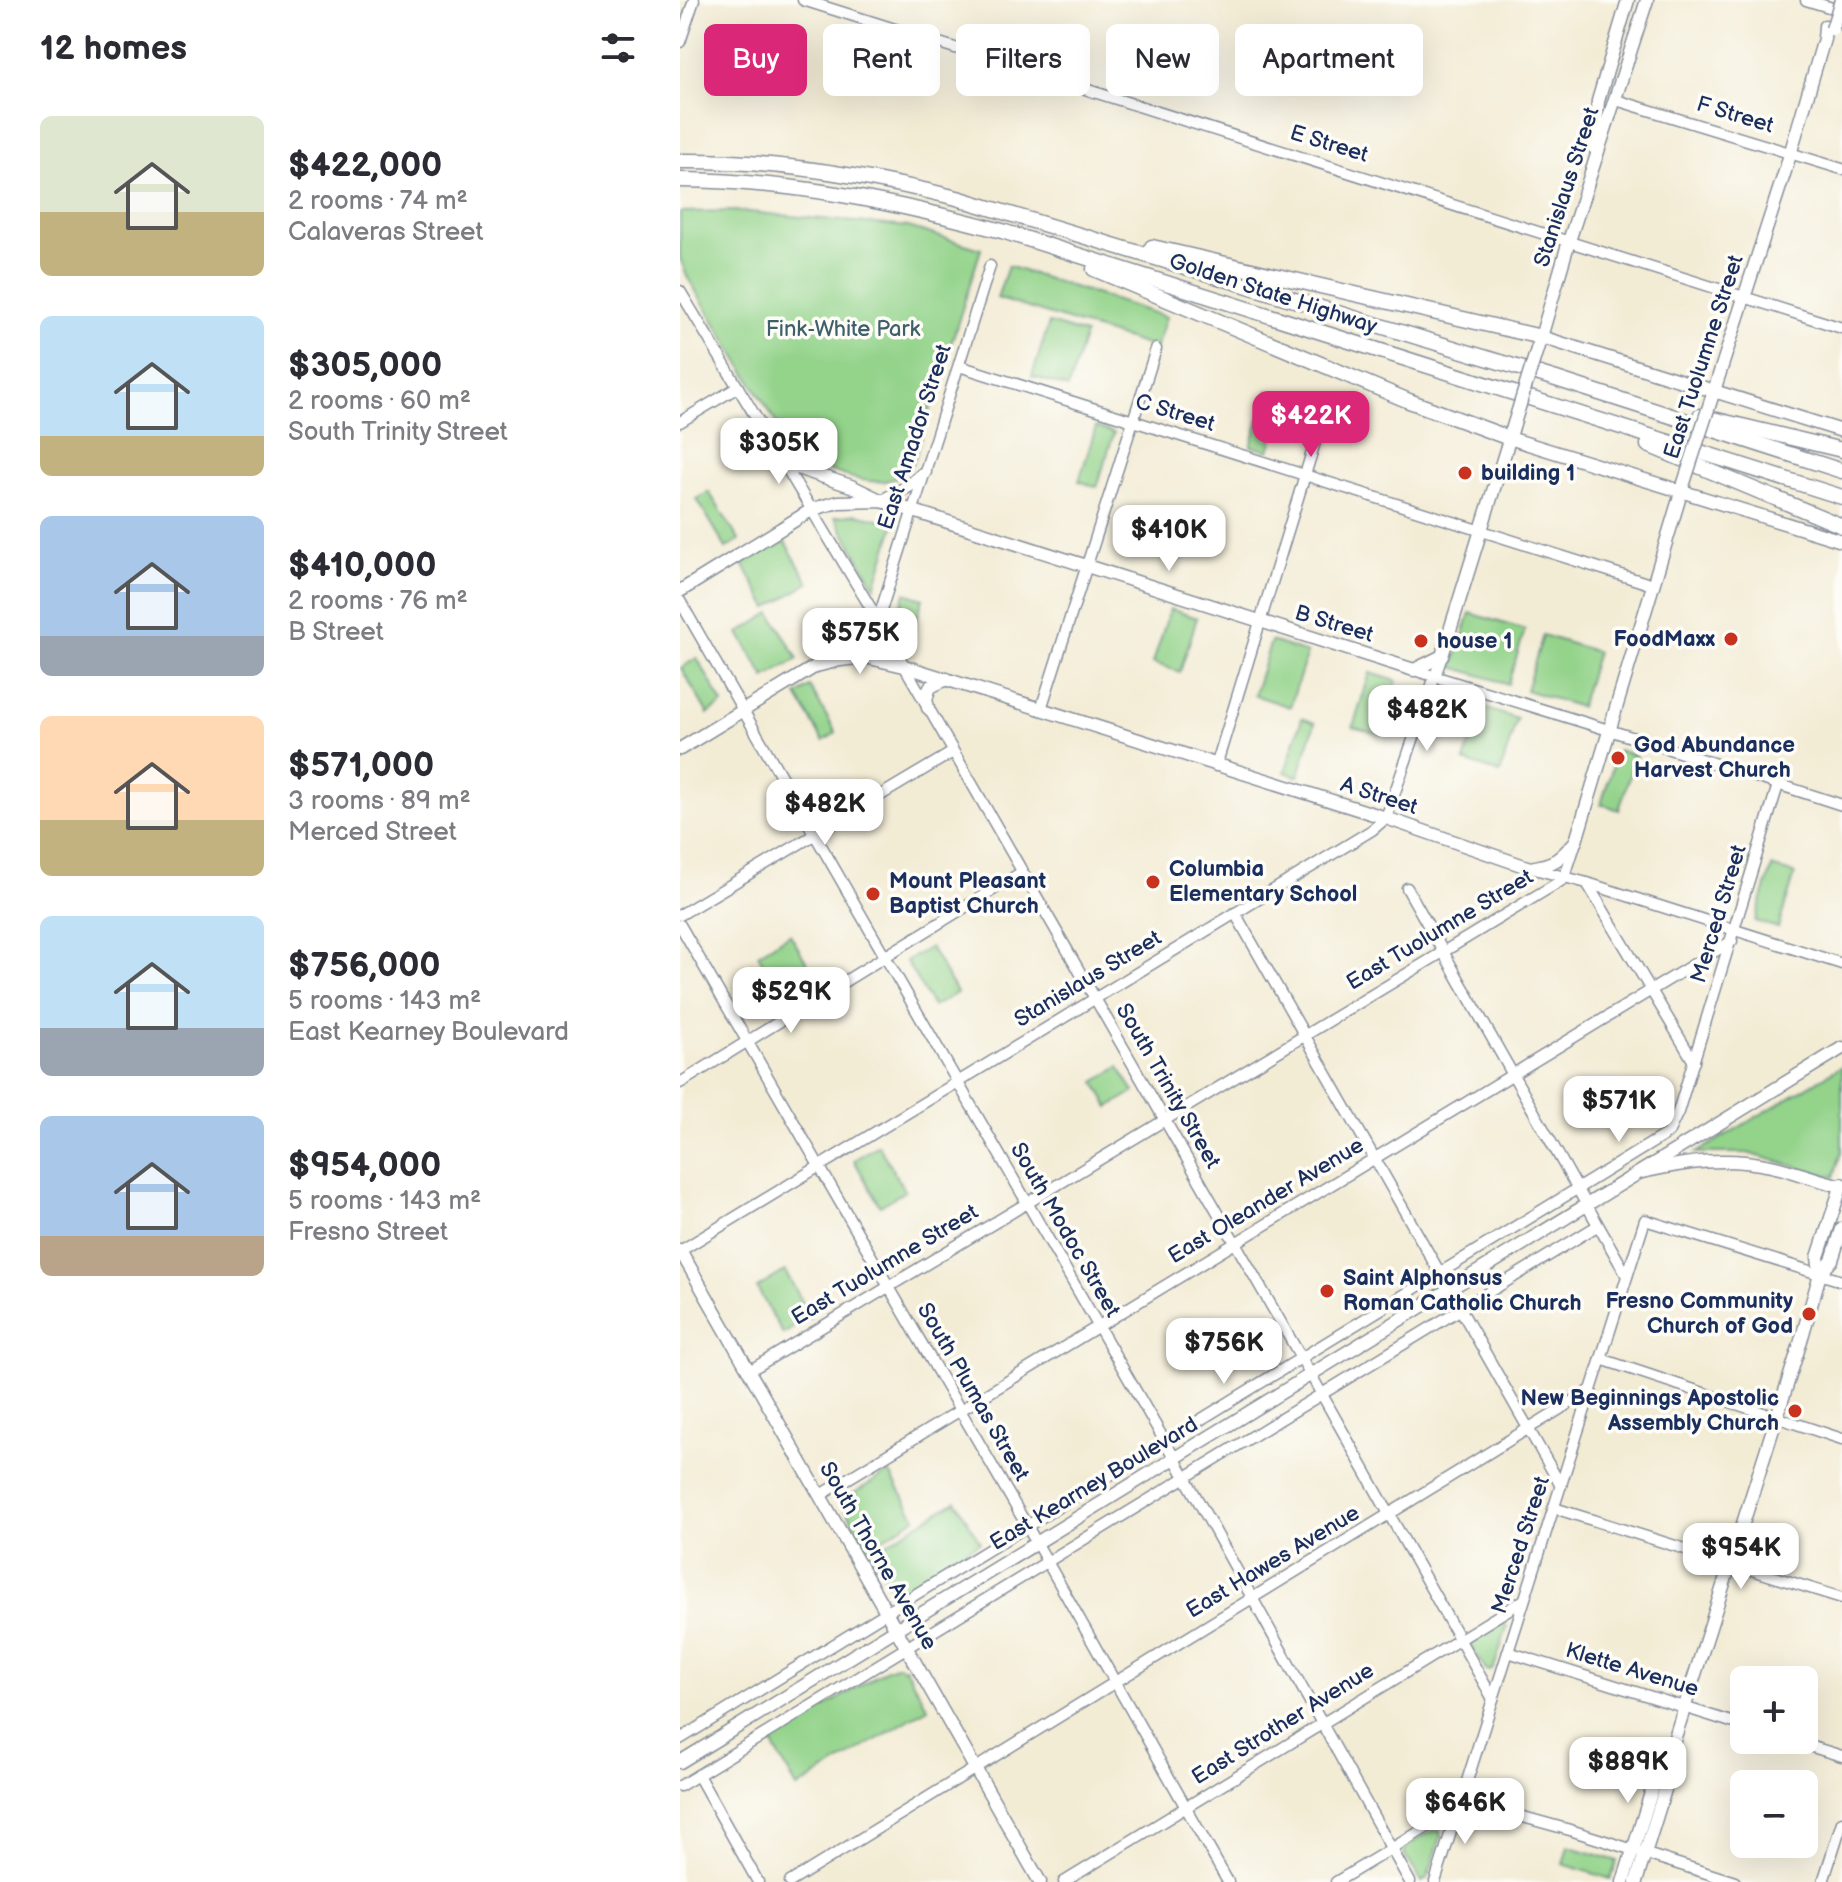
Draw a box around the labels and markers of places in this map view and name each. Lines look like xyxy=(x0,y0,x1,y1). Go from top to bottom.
pin: $422K xyxy=(1255,391,1367,459)
pin: $305K xyxy=(723,418,835,486)
place label: building 1 xyxy=(1481,460,1575,487)
marker: building 1 xyxy=(1456,464,1474,482)
pin: $410K xyxy=(1113,505,1225,573)
pin: $575K xyxy=(804,608,916,676)
place label: FoodMaxx xyxy=(1613,626,1715,653)
place label: house 1 xyxy=(1437,628,1513,655)
marker: FoodMaxx xyxy=(1722,630,1740,648)
marker: house 1 xyxy=(1412,632,1430,650)
pin: $482K xyxy=(1371,685,1483,753)
place label: God Abundance Harvest Church xyxy=(1634,732,1795,784)
marker: God Abundance Harvest Church xyxy=(1609,749,1627,767)
pin: $482K xyxy=(769,779,881,847)
place label: Columbia Elementary School xyxy=(1169,856,1357,908)
place label: Mount Pleasant Baptist Church xyxy=(889,868,1047,920)
marker: Columbia Elementary School xyxy=(1144,873,1162,891)
marker: Mount Pleasant Baptist Church xyxy=(864,885,882,903)
pin: $529K xyxy=(735,967,847,1035)
pin: $571K xyxy=(1563,1076,1675,1144)
place label: Saint Alphonsus Roman Catholic Church xyxy=(1343,1265,1581,1317)
marker: Saint Alphonsus Roman Catholic Church xyxy=(1318,1282,1336,1300)
place label: Fresno Community Church of God xyxy=(1606,1288,1793,1340)
marker: Fresno Community Church of God xyxy=(1800,1305,1818,1323)
pin: $756K xyxy=(1168,1318,1280,1386)
place label: New Beginnings Apostolic Assembly Church xyxy=(1520,1385,1779,1437)
marker: New Beginnings Apostolic Assembly Church xyxy=(1786,1402,1804,1420)
pin: $954K xyxy=(1685,1523,1797,1591)
pin: $889K xyxy=(1572,1737,1684,1805)
pin: $646K xyxy=(1409,1778,1521,1846)

